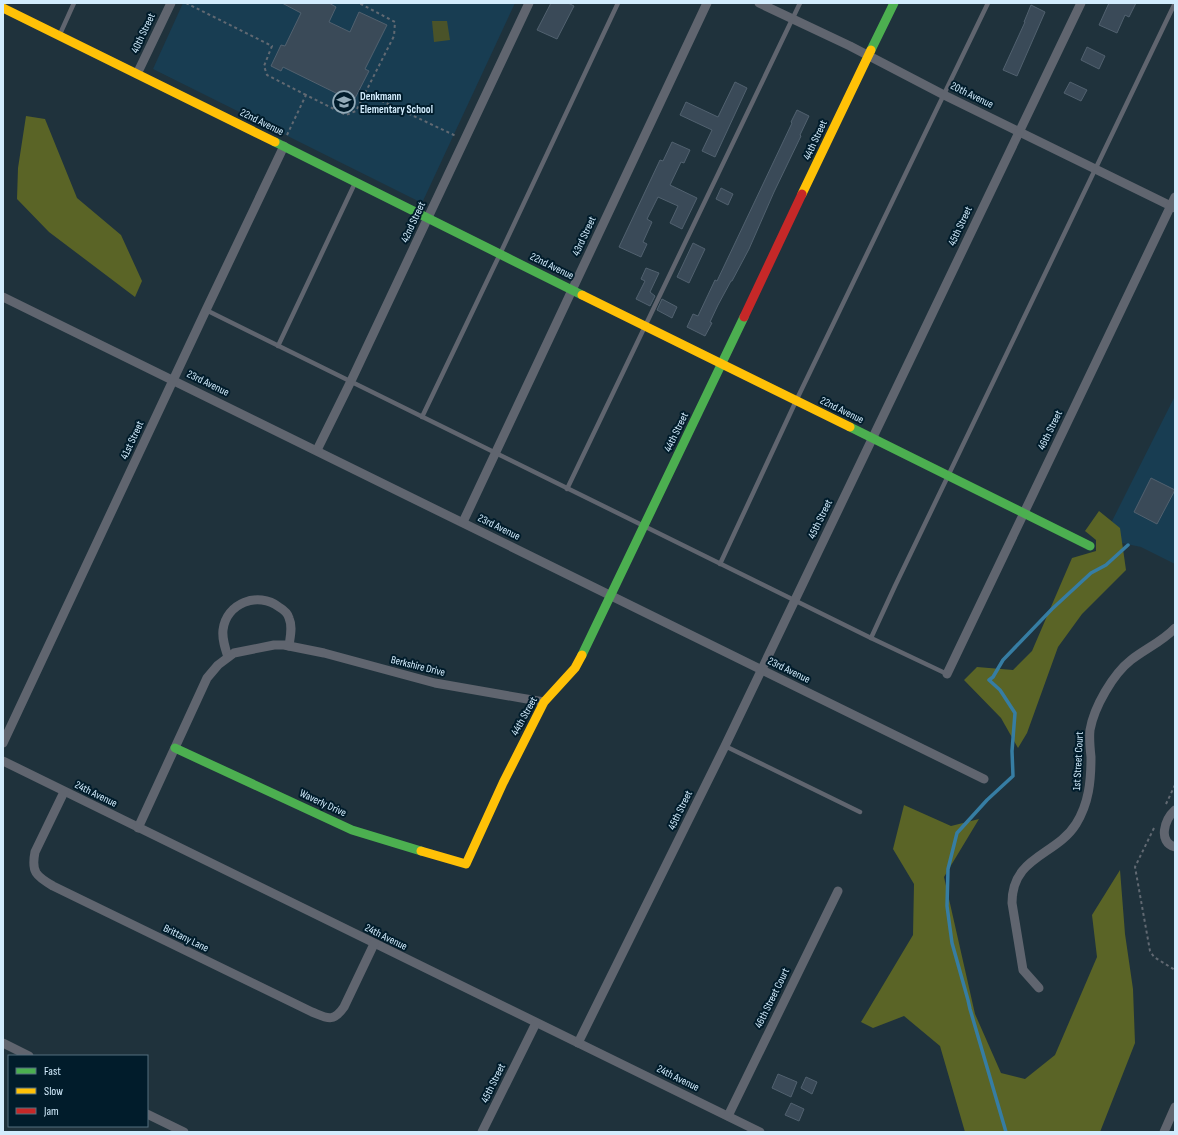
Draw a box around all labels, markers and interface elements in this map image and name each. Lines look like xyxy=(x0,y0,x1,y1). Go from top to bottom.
street label: 40th Street xyxy=(128,10,158,55)
street label: 20th Avenue xyxy=(948,79,996,111)
school or university icon: Denkmann Elementary School xyxy=(331,89,357,115)
place label: Denkmann Elementary School xyxy=(360,90,433,116)
street label: 22nd Avenue xyxy=(238,106,286,138)
street label: 44th Street xyxy=(800,118,830,162)
street label: 42nd Street xyxy=(398,199,428,244)
street label: 45th Street xyxy=(945,204,975,248)
street label: 43rd Street xyxy=(569,214,599,258)
street label: 22nd Avenue xyxy=(528,250,576,282)
street label: 23rd Avenue xyxy=(185,367,231,399)
street label: 22nd Avenue xyxy=(818,394,866,426)
street label: 46th Street xyxy=(1035,408,1065,452)
street label: 44th Street xyxy=(661,410,691,454)
street label: 41st Street xyxy=(117,418,147,461)
street label: 45th Street xyxy=(805,497,835,541)
street label: 23rd Avenue xyxy=(476,511,522,543)
street label: Berkshire Drive xyxy=(389,653,447,679)
street label: 23rd Avenue xyxy=(766,654,812,686)
street label: 44th Street xyxy=(508,694,540,738)
street label: 1st Street Court xyxy=(1070,731,1086,791)
street label: 24th Avenue xyxy=(73,778,119,810)
street label: Waverly Drive xyxy=(298,787,348,819)
street label: 45th Street xyxy=(665,788,695,832)
street label: Brittany Lane xyxy=(161,921,211,955)
street label: 24th Avenue xyxy=(363,921,409,953)
street label: 46th Street Court xyxy=(752,965,792,1030)
legend xyxy=(8,1055,148,1127)
street label: 45th Street xyxy=(478,1061,508,1105)
street label: 24th Avenue xyxy=(655,1062,701,1094)
text: Fast xyxy=(44,1064,61,1079)
text: Slow xyxy=(44,1084,63,1099)
text: Jam xyxy=(43,1104,59,1119)

